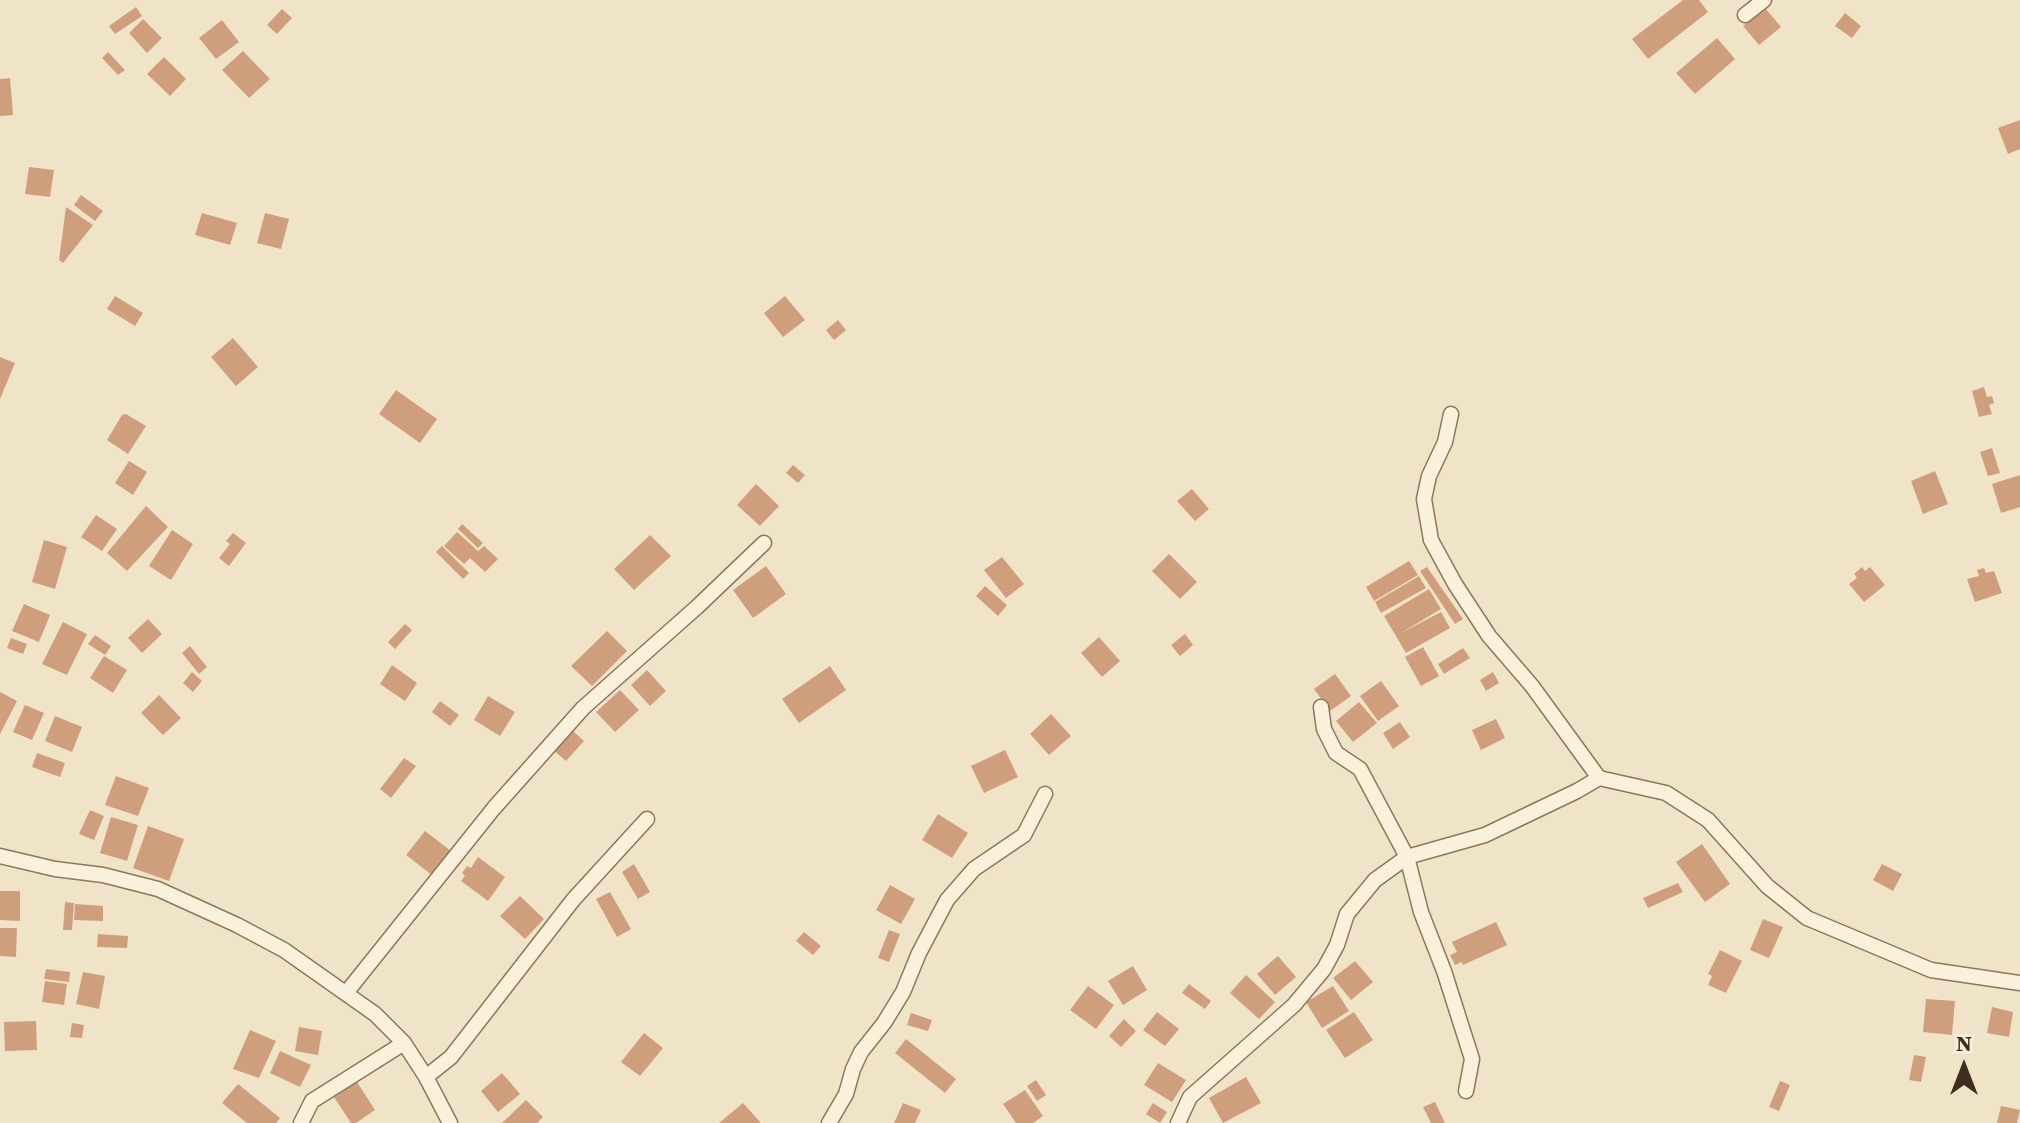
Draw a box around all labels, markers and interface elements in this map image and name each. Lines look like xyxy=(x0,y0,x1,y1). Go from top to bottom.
north arrow xyxy=(1924,1027,2004,1107)
text: N xyxy=(1956,1028,1972,1058)

